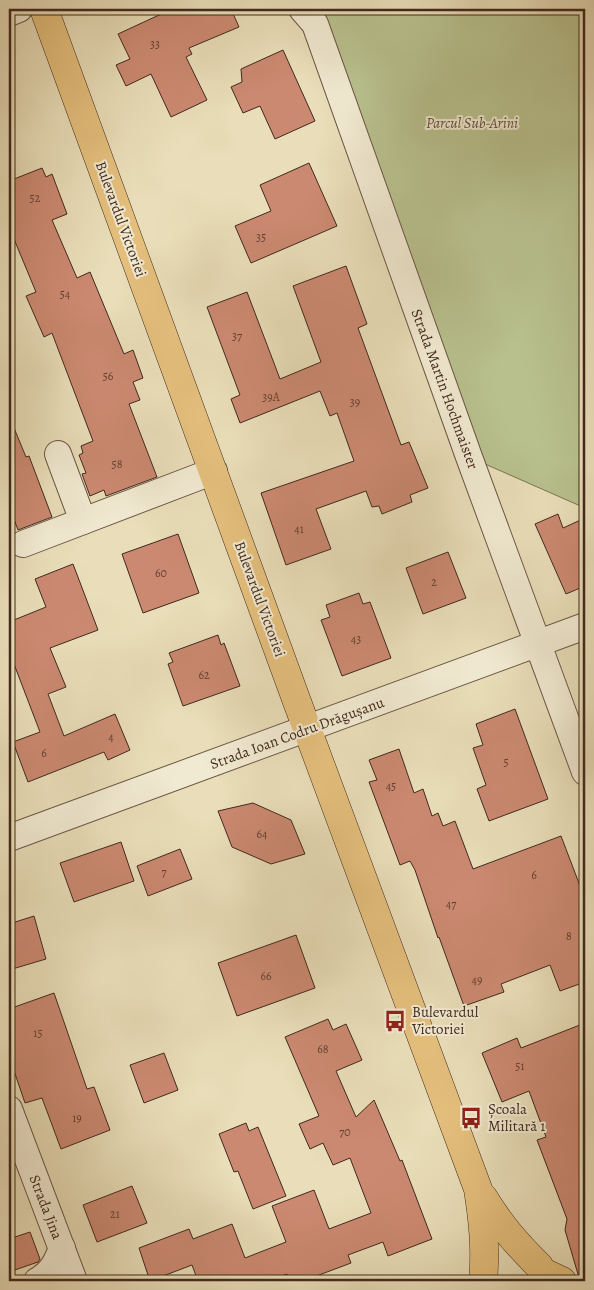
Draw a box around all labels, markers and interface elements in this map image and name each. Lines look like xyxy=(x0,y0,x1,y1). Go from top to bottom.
house number: 33 xyxy=(150,36,160,52)
park label: Parcul Sub-Arini xyxy=(426,113,518,133)
street label: Bulevardul Victoriei xyxy=(91,158,151,280)
house number: 52 xyxy=(30,190,41,206)
house number: 35 xyxy=(256,229,266,245)
house number: 54 xyxy=(60,286,71,302)
street label: Strada Martin Hochmaister xyxy=(407,306,483,472)
house number: 37 xyxy=(232,328,243,344)
house number: 56 xyxy=(103,368,114,384)
house number: 39A xyxy=(262,389,281,405)
house number: 39 xyxy=(350,394,360,410)
house number: 58 xyxy=(112,456,123,472)
house number: 41 xyxy=(294,521,304,537)
street label: Bulevardul Victoriei xyxy=(230,538,290,660)
house number: 60 xyxy=(155,565,167,581)
house number: 2 xyxy=(431,574,437,590)
house number: 43 xyxy=(351,631,361,647)
house number: 62 xyxy=(198,667,210,683)
street label: Strada Ioan Codru Drăgușanu xyxy=(207,692,388,774)
house number: 4 xyxy=(108,729,114,745)
house number: 6 xyxy=(41,745,47,761)
house number: 5 xyxy=(503,754,509,770)
house number: 45 xyxy=(386,778,396,794)
house number: 64 xyxy=(257,826,268,842)
house number: 7 xyxy=(161,864,167,880)
house number: 6 xyxy=(531,867,537,883)
house number: 47 xyxy=(446,896,457,912)
house number: 8 xyxy=(566,928,572,944)
house number: 66 xyxy=(260,968,272,984)
house number: 49 xyxy=(472,972,482,988)
place label: Bulevardul Victoriei xyxy=(411,1002,479,1039)
bus stop icon: Bulevardul Victoriei xyxy=(382,1008,408,1034)
house number: 15 xyxy=(33,1025,43,1041)
house number: 68 xyxy=(317,1041,329,1057)
house number: 51 xyxy=(515,1058,525,1074)
place label: Școala Militară 1 xyxy=(488,1099,545,1136)
bus stop icon: Școala Militară 1 xyxy=(458,1105,484,1131)
house number: 19 xyxy=(72,1110,82,1126)
house number: 70 xyxy=(339,1124,351,1140)
street label: Strada Jina xyxy=(25,1172,67,1242)
house number: 21 xyxy=(110,1206,120,1222)

